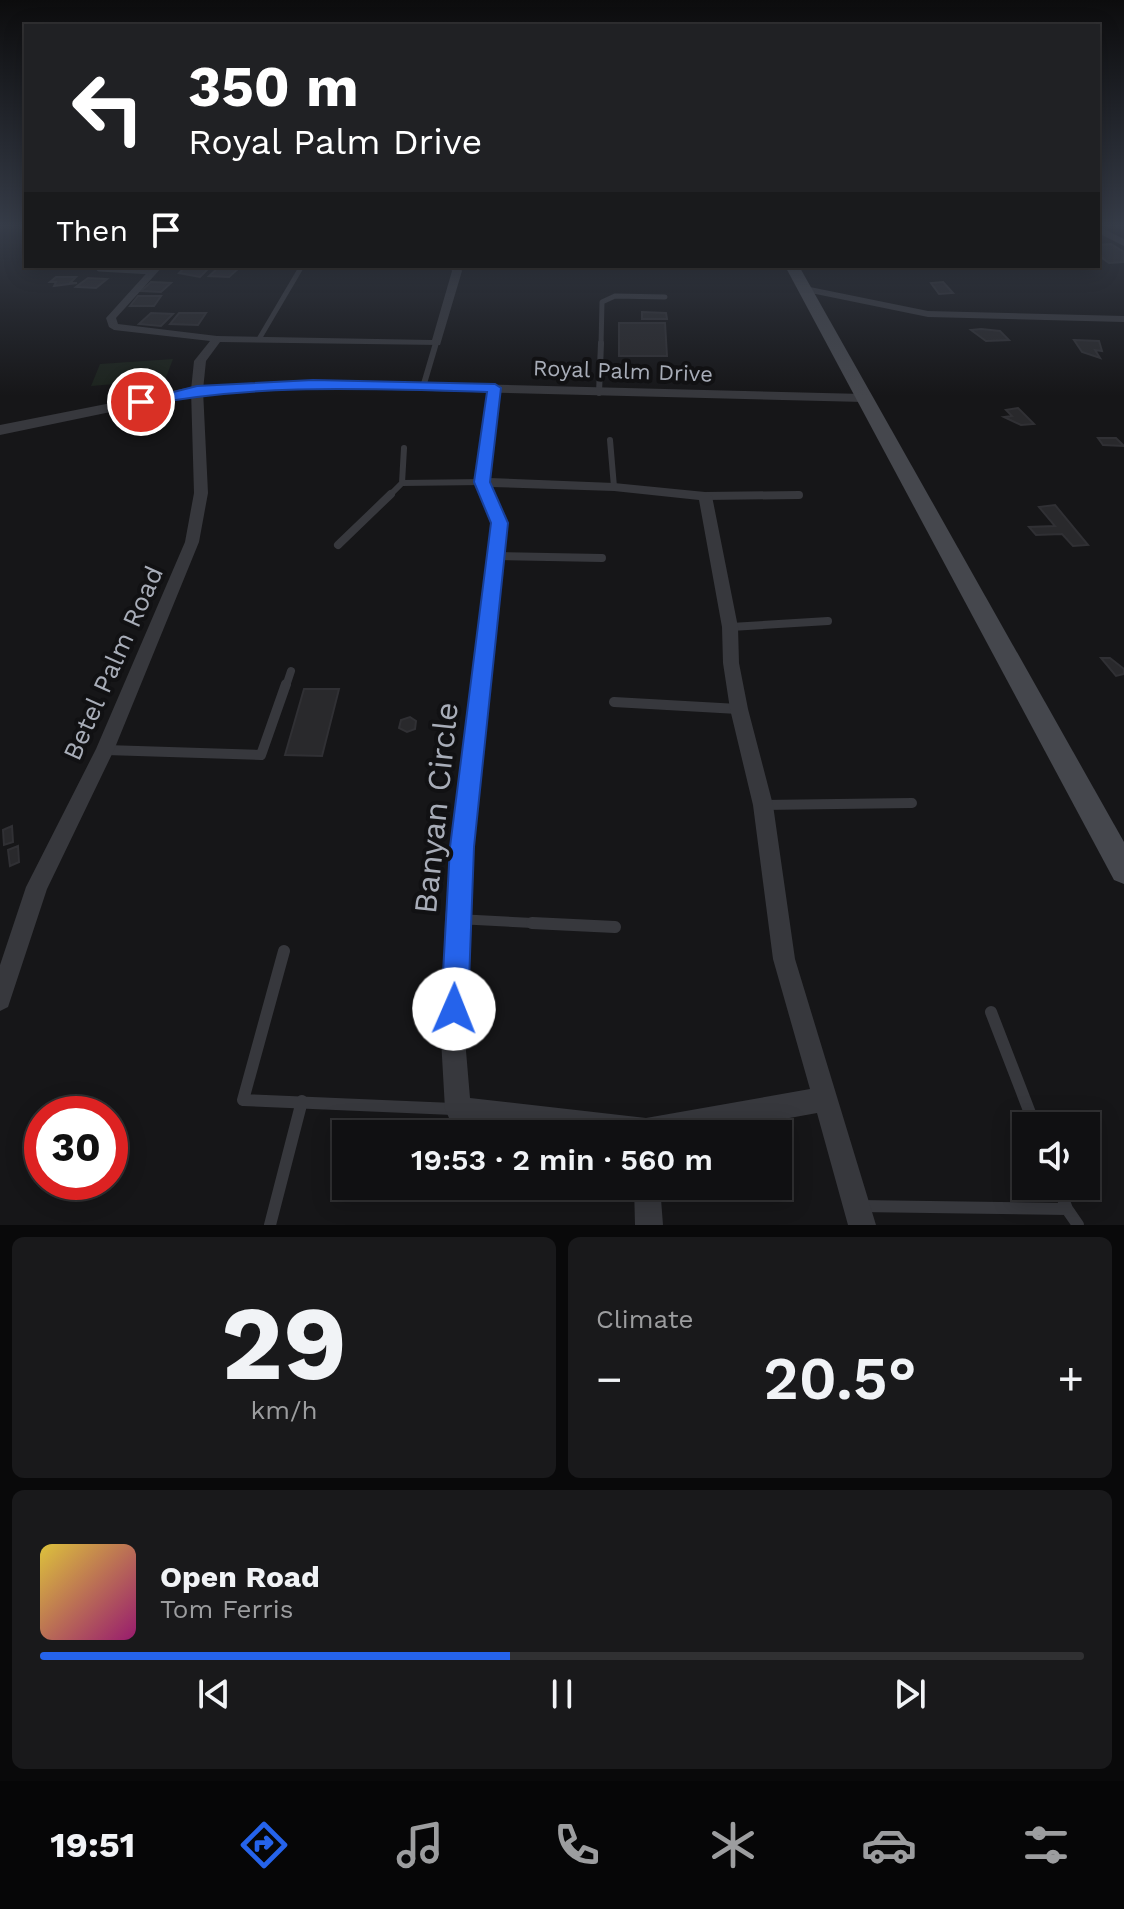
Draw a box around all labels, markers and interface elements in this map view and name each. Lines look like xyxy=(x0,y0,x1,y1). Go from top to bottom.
text: 350 m xyxy=(188,54,359,120)
icon: left xyxy=(56,56,160,160)
text: Royal Palm Drive xyxy=(188,121,482,163)
icon: arrive xyxy=(144,208,188,252)
text: Then xyxy=(56,213,128,248)
street label: Royal Palm Drive xyxy=(533,355,713,387)
pin xyxy=(107,368,175,436)
icon: arrive xyxy=(119,380,163,424)
street label: Betel Palm Road xyxy=(57,561,169,765)
street label: Banyan Circle xyxy=(406,700,466,916)
position arrow xyxy=(412,967,496,1051)
speed limit sign: 30 xyxy=(24,1096,128,1200)
map controls xyxy=(1012,1112,1100,1200)
button: sound xyxy=(1012,1112,1100,1200)
text: 19:53 · 2 min · 560 m xyxy=(411,1142,713,1177)
text: 29 xyxy=(221,1282,347,1404)
text: Climate xyxy=(596,1304,694,1334)
text: 20.5° xyxy=(763,1343,917,1414)
text: − xyxy=(596,1353,623,1405)
text: + xyxy=(1057,1353,1084,1405)
text: km/h xyxy=(251,1395,317,1425)
text: Open Road xyxy=(160,1559,320,1594)
text: Tom Ferris xyxy=(160,1594,293,1624)
icon: previous xyxy=(192,1672,236,1716)
icon: pause xyxy=(540,1672,584,1716)
icon: next xyxy=(888,1672,932,1716)
icon: directions xyxy=(236,1817,292,1873)
icon: music xyxy=(392,1817,448,1873)
icon: phone xyxy=(549,1817,605,1873)
icon: climate xyxy=(705,1817,761,1873)
icon: car xyxy=(861,1817,917,1873)
icon: filters xyxy=(1018,1817,1074,1873)
text: 19:51 xyxy=(50,1824,135,1866)

